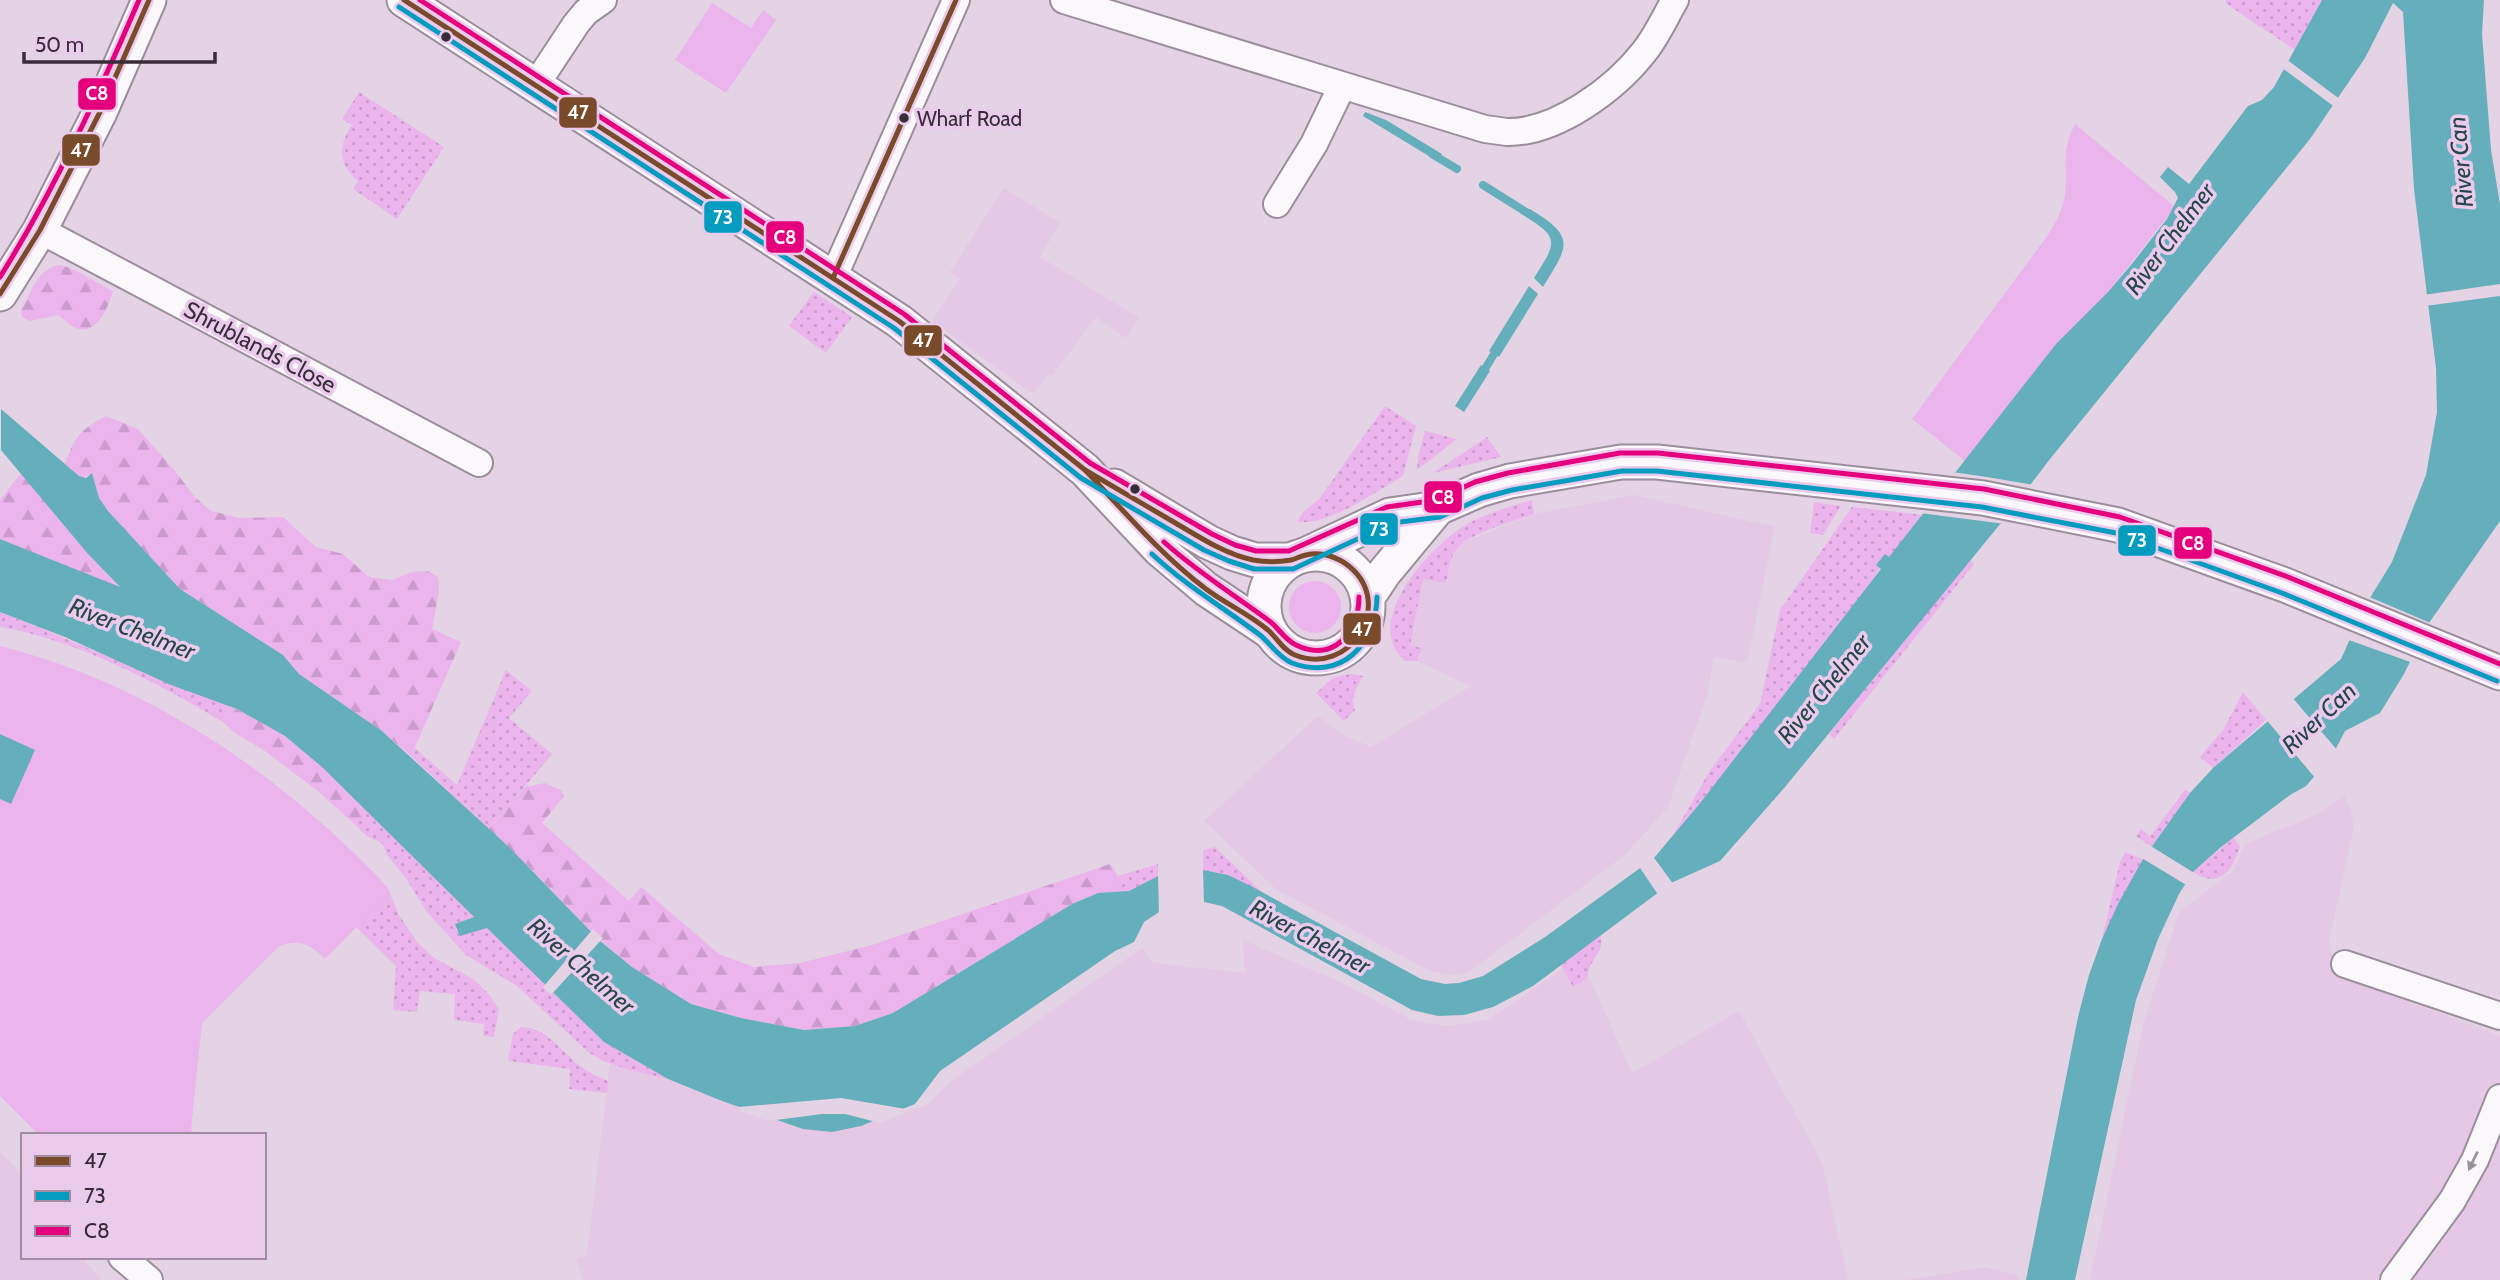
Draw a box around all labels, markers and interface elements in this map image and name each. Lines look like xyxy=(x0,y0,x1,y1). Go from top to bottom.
scale bar xyxy=(24,21,215,65)
unlabelled marker xyxy=(439,30,453,44)
text: 50 m xyxy=(35,32,84,57)
line badge: C8 xyxy=(77,77,117,111)
text: C8 xyxy=(85,82,109,105)
line badge: 47 xyxy=(558,96,598,129)
text: 47 xyxy=(567,101,589,124)
place label: Wharf Road xyxy=(917,106,1022,131)
marker: Wharf Road xyxy=(897,111,911,125)
water label: River Can xyxy=(2442,115,2479,209)
line badge: 47 xyxy=(61,133,101,167)
text: 47 xyxy=(70,139,92,162)
water label: River Chelmer xyxy=(2118,176,2222,300)
line badge: 73 xyxy=(703,200,743,234)
text: 73 xyxy=(713,206,733,229)
line badge: C8 xyxy=(765,220,805,254)
text: C8 xyxy=(773,226,797,249)
street label: Shrublands Close xyxy=(179,295,341,399)
line badge: 47 xyxy=(903,324,943,357)
text: 47 xyxy=(912,329,934,352)
line badge: C8 xyxy=(1423,480,1463,514)
unlabelled marker xyxy=(1128,482,1142,496)
text: C8 xyxy=(1431,486,1455,509)
line badge: 73 xyxy=(1359,512,1399,546)
text: 73 xyxy=(1369,518,1389,541)
line badge: 73 xyxy=(2117,524,2157,557)
line badge: C8 xyxy=(2173,526,2213,560)
text: 73 xyxy=(2127,529,2147,552)
text: C8 xyxy=(2181,532,2205,555)
water label: River Chelmer xyxy=(65,591,201,666)
line badge: 47 xyxy=(1342,612,1382,646)
text: 47 xyxy=(1351,618,1373,641)
water label: River Chelmer xyxy=(1771,627,1877,749)
water label: River Can xyxy=(2275,676,2362,759)
water label: River Chelmer xyxy=(1245,893,1377,981)
water label: River Chelmer xyxy=(522,911,642,1021)
legend xyxy=(21,1133,266,1259)
text: 47 xyxy=(84,1148,107,1173)
one-way arrow xyxy=(2468,1151,2479,1171)
text: 73 xyxy=(84,1183,106,1208)
text: C8 xyxy=(84,1218,110,1243)

